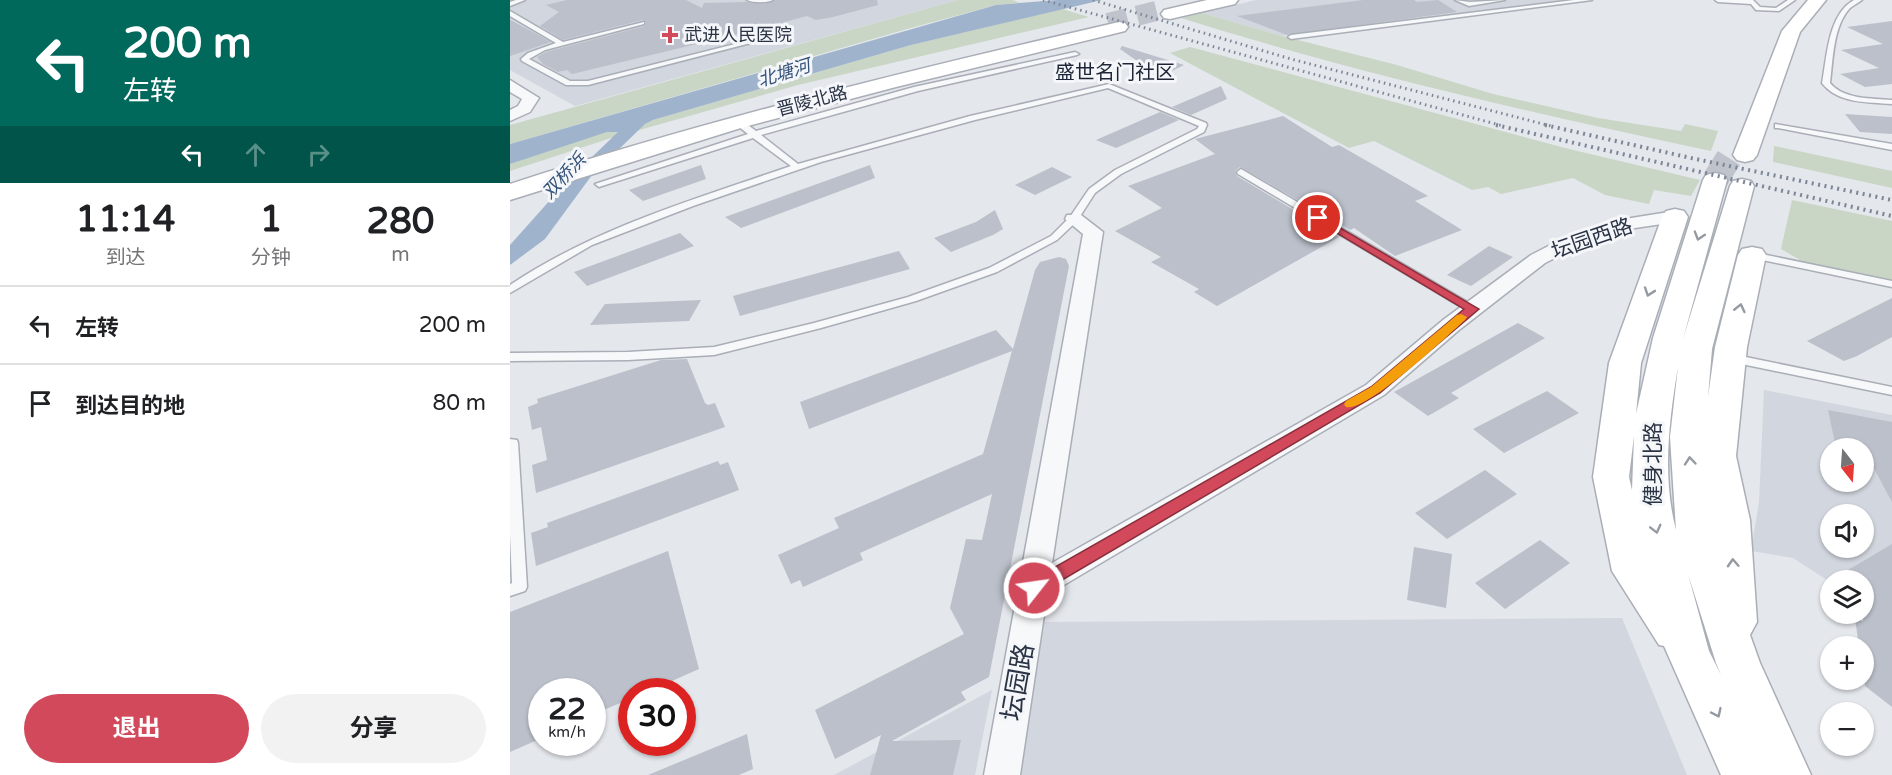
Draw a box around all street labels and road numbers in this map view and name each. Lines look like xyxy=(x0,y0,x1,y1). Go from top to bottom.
street label: 晋陵北路 xyxy=(774,81,850,121)
street label: 坛园西路 xyxy=(1548,214,1636,264)
street label: 健身北路 xyxy=(1641,422,1666,506)
street label: 坛园路 xyxy=(996,641,1040,723)

